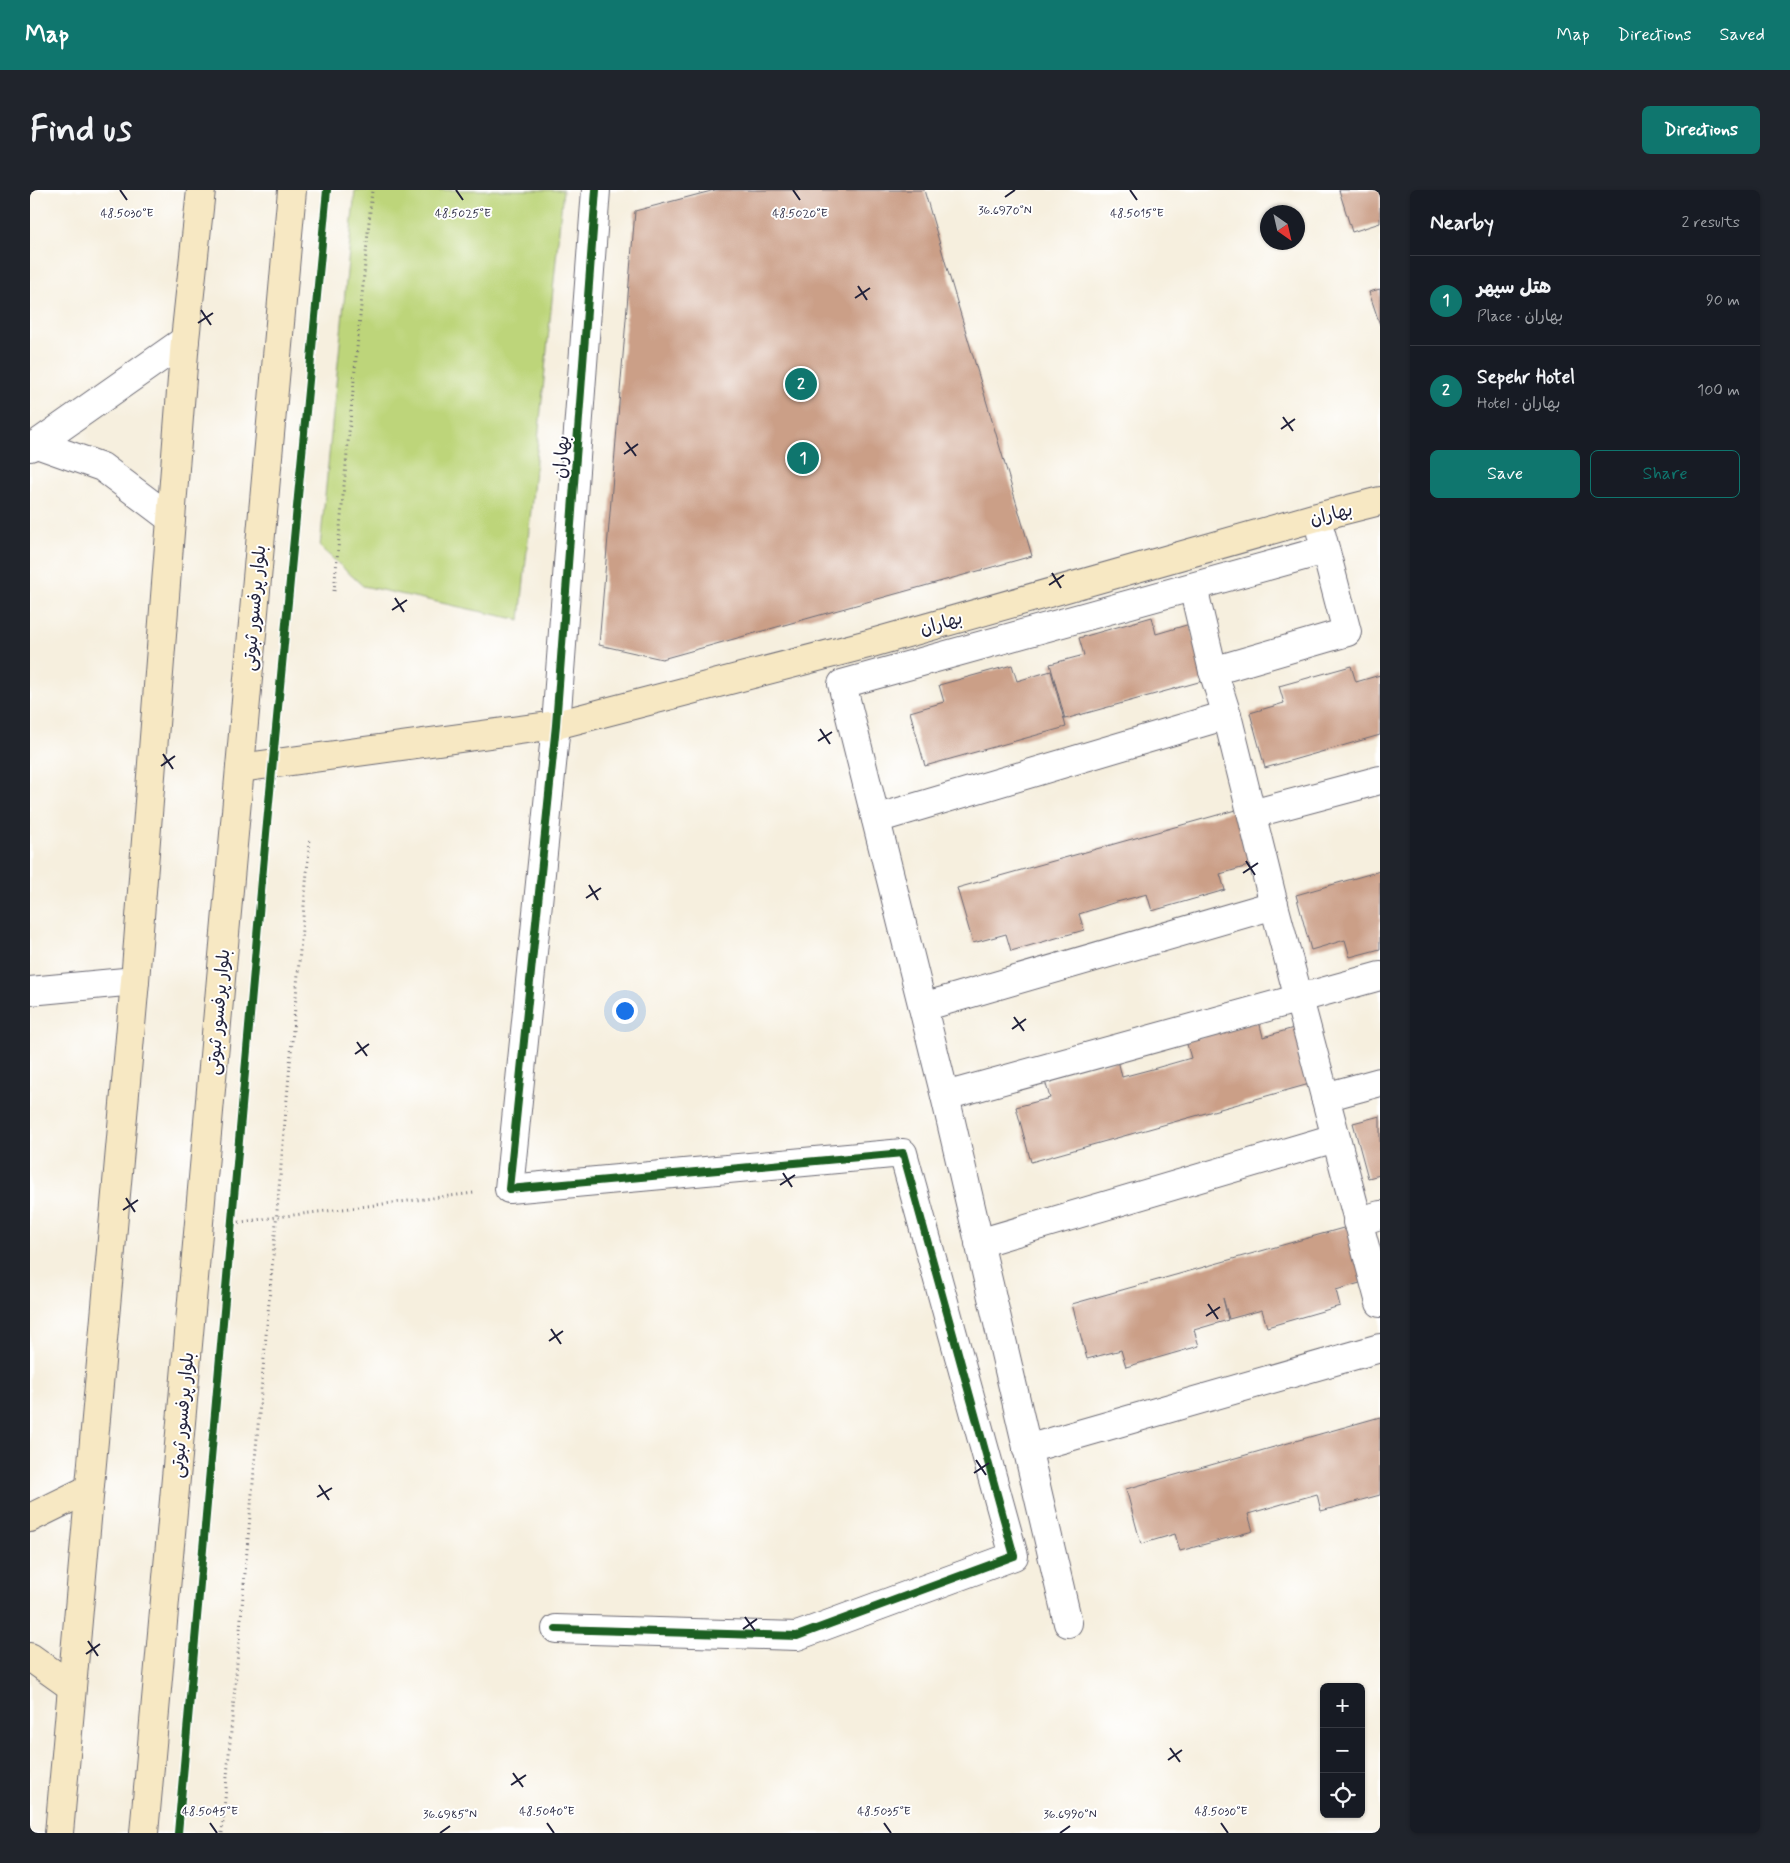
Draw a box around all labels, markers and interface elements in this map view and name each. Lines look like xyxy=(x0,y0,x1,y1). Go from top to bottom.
text: Map xyxy=(25,20,69,51)
text: Map xyxy=(1557,23,1590,47)
text: Directions xyxy=(1618,23,1692,47)
text: Saved xyxy=(1720,23,1765,47)
button: Directions xyxy=(1642,106,1760,154)
text: Find us xyxy=(30,107,132,153)
text: 36.6970°N xyxy=(978,203,1032,219)
north arrow xyxy=(1260,205,1305,250)
text: 48.5030°E xyxy=(100,206,154,222)
text: 48.5025°E xyxy=(435,206,491,222)
text: 48.5020°E xyxy=(772,206,828,222)
text: 48.5015°E xyxy=(1110,206,1164,222)
text: Nearby xyxy=(1430,209,1494,237)
text: 2 results xyxy=(1682,212,1740,233)
text: هتل سپهر xyxy=(1477,275,1551,300)
text: 1 xyxy=(1442,290,1450,311)
text: 90 m xyxy=(1706,290,1740,311)
text: Place · بهاران xyxy=(1477,306,1563,327)
pin: 2 xyxy=(785,365,817,403)
text: Sepehr Hotel xyxy=(1477,365,1575,390)
text: 2 xyxy=(1442,380,1450,401)
text: 100 m xyxy=(1697,380,1740,401)
text: Hotel · بهاران xyxy=(1477,393,1560,414)
street label: بهاران xyxy=(549,435,575,480)
pin: 1 xyxy=(787,439,819,477)
button: Save xyxy=(1430,450,1580,498)
button: Share xyxy=(1590,450,1740,498)
street label: بهاران xyxy=(1307,498,1355,532)
street label: بلوار پرفسور ثبوتی xyxy=(238,544,272,672)
street label: بهاران xyxy=(917,606,965,641)
street label: بلوار پرفسور ثبوتی xyxy=(202,948,236,1076)
your location xyxy=(612,998,638,1024)
street label: بلوار پرفسور ثبوتی xyxy=(166,1351,200,1479)
map controls xyxy=(1320,1683,1365,1818)
button: + xyxy=(1320,1683,1365,1728)
button: − xyxy=(1320,1728,1365,1773)
button: locate xyxy=(1320,1773,1365,1818)
text: 48.5045°E xyxy=(182,1804,238,1820)
text: 48.5040°E xyxy=(519,1804,575,1820)
text: 48.5035°E xyxy=(857,1804,911,1820)
text: 48.5030°E xyxy=(1194,1804,1248,1820)
text: 36.6985°N xyxy=(423,1807,477,1823)
text: 36.6990°N xyxy=(1043,1807,1097,1823)

